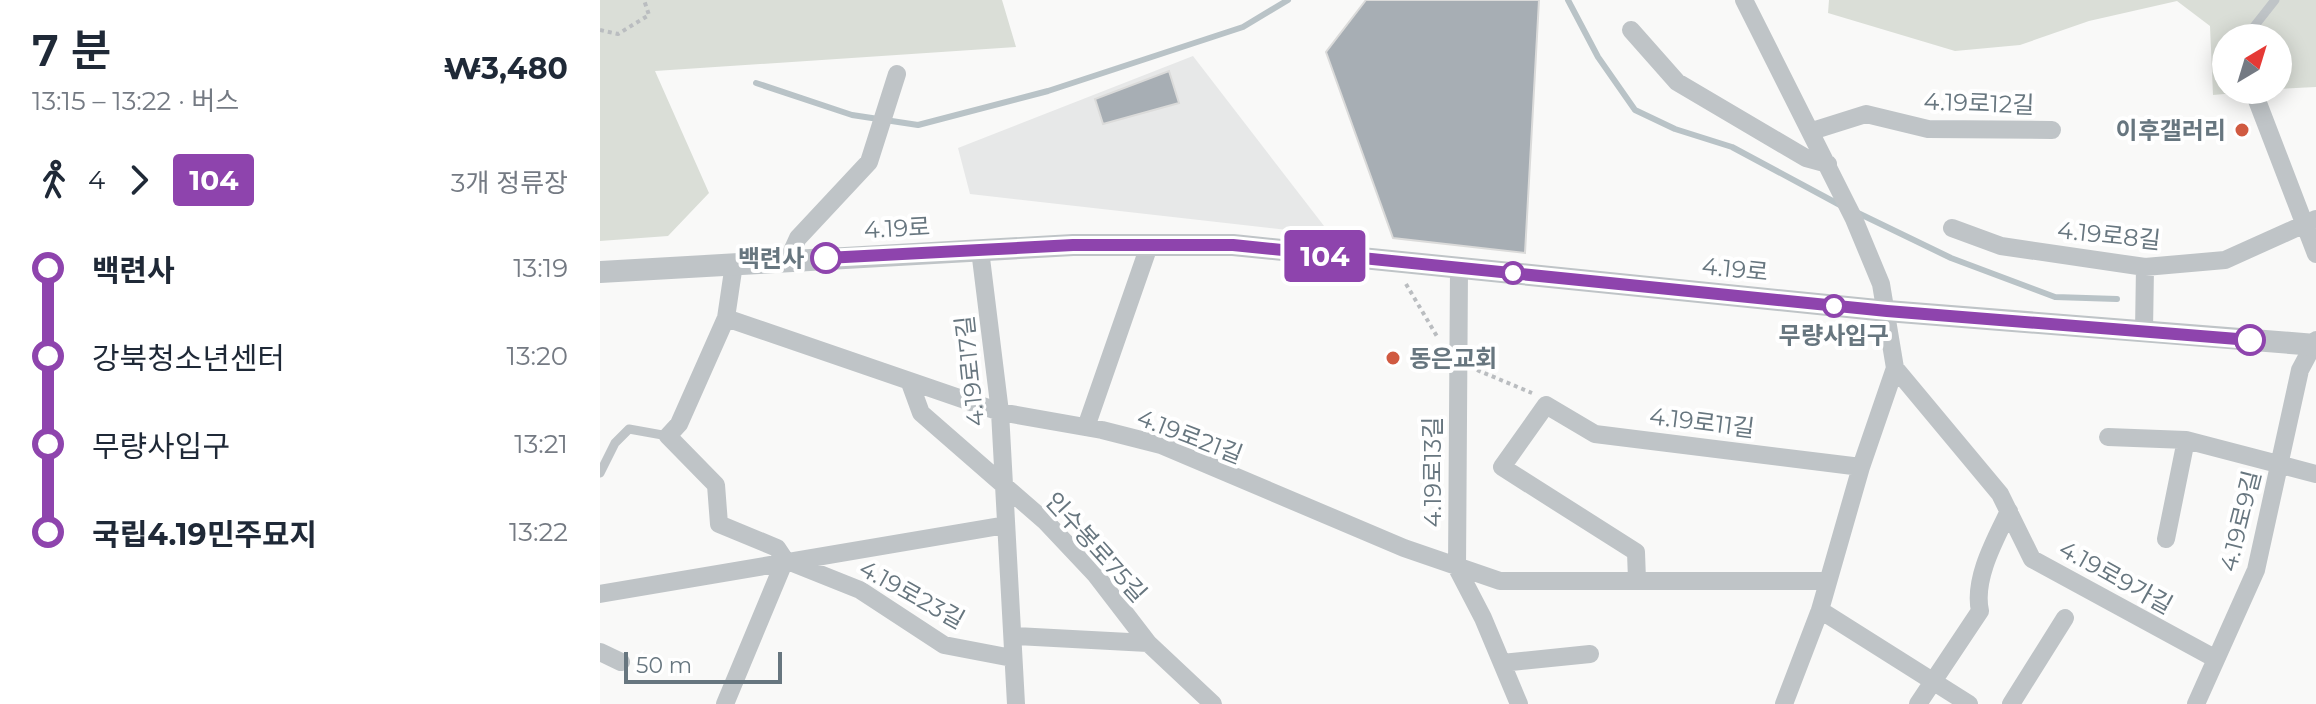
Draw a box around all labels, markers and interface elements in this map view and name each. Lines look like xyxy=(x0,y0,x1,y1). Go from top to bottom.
text: 7 분 xyxy=(32,23,111,77)
north arrow xyxy=(2212,24,2292,104)
map controls xyxy=(2212,24,2292,104)
text: ₩3,480 xyxy=(444,50,568,87)
text: 13:15 – 13:22 · 버스 xyxy=(32,85,239,117)
street label: 4.19로12길 xyxy=(1923,87,2035,119)
place label: 이후갤러리 xyxy=(2116,116,2226,145)
marker: 이후갤러리 xyxy=(2233,121,2251,139)
icon: walk xyxy=(32,158,76,202)
icon: forward xyxy=(117,158,161,202)
text: 104 xyxy=(189,163,238,197)
text: 4 xyxy=(88,164,105,196)
text: 3개 정류장 xyxy=(451,167,568,199)
street label: 4.19로 xyxy=(863,212,931,244)
street label: 4.19로8길 xyxy=(2056,215,2162,255)
line badge: 104 xyxy=(1279,230,1371,282)
text: 104 xyxy=(1300,239,1350,273)
marker: 백련사 xyxy=(811,243,841,273)
place label: 백련사 xyxy=(738,244,804,273)
street label: 4.19로 xyxy=(1700,251,1770,287)
text: 백련사 xyxy=(92,252,175,289)
text: 13:19 xyxy=(513,252,568,284)
unlabelled marker xyxy=(1502,262,1524,284)
marker: 무량사입구 xyxy=(1823,295,1845,317)
street label: 4.19로17길 xyxy=(950,314,990,428)
place label: 무량사입구 xyxy=(1779,321,1889,350)
unlabelled marker xyxy=(2235,325,2265,355)
text: 강북청소년센터 xyxy=(92,340,285,377)
text: 13:20 xyxy=(507,340,568,372)
place label: 동은교회 xyxy=(1409,344,1497,373)
marker: 동은교회 xyxy=(1384,349,1402,367)
street label: 4.19로11길 xyxy=(1648,401,1756,443)
street label: 4.19로21길 xyxy=(1133,403,1247,469)
street label: 4.19로13길 xyxy=(1418,417,1447,527)
text: 무량사입구 xyxy=(92,428,230,465)
text: 13:21 xyxy=(514,428,568,460)
street label: 4.19로9길 xyxy=(2213,467,2267,575)
street label: 인수봉로75길 xyxy=(1039,486,1153,608)
text: 국립4.19민주묘지 xyxy=(92,516,317,553)
text: 13:22 xyxy=(509,516,568,548)
street label: 4.19로9가길 xyxy=(2054,534,2178,620)
street label: 4.19로23길 xyxy=(854,553,970,635)
scale bar xyxy=(624,648,782,684)
text: 50 m xyxy=(636,652,692,679)

